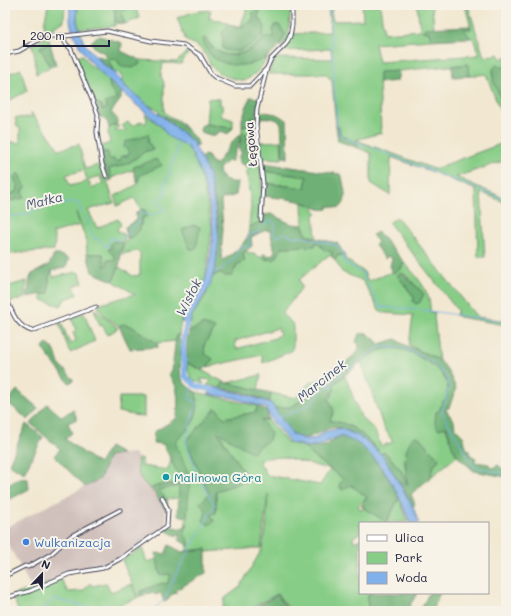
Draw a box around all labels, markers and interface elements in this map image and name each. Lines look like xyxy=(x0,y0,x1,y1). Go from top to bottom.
scale bar xyxy=(24,22,109,48)
text: 200 m xyxy=(30,27,65,43)
street label: Łęgowa xyxy=(240,121,260,167)
water label: Małka xyxy=(24,187,64,213)
water label: Wisłok xyxy=(171,274,205,319)
water label: Marcinek xyxy=(293,354,350,405)
place label: Malinowa Góra xyxy=(174,469,262,485)
marker: Malinowa Góra xyxy=(161,472,171,482)
legend xyxy=(359,522,489,594)
text: Ulica xyxy=(395,529,424,545)
place label: Wulkanizacja xyxy=(34,534,111,550)
marker: Wulkanizacja xyxy=(21,537,31,547)
text: Park xyxy=(395,549,422,565)
north arrow xyxy=(22,554,62,594)
text: N xyxy=(39,556,53,573)
text: Woda xyxy=(395,569,428,585)

